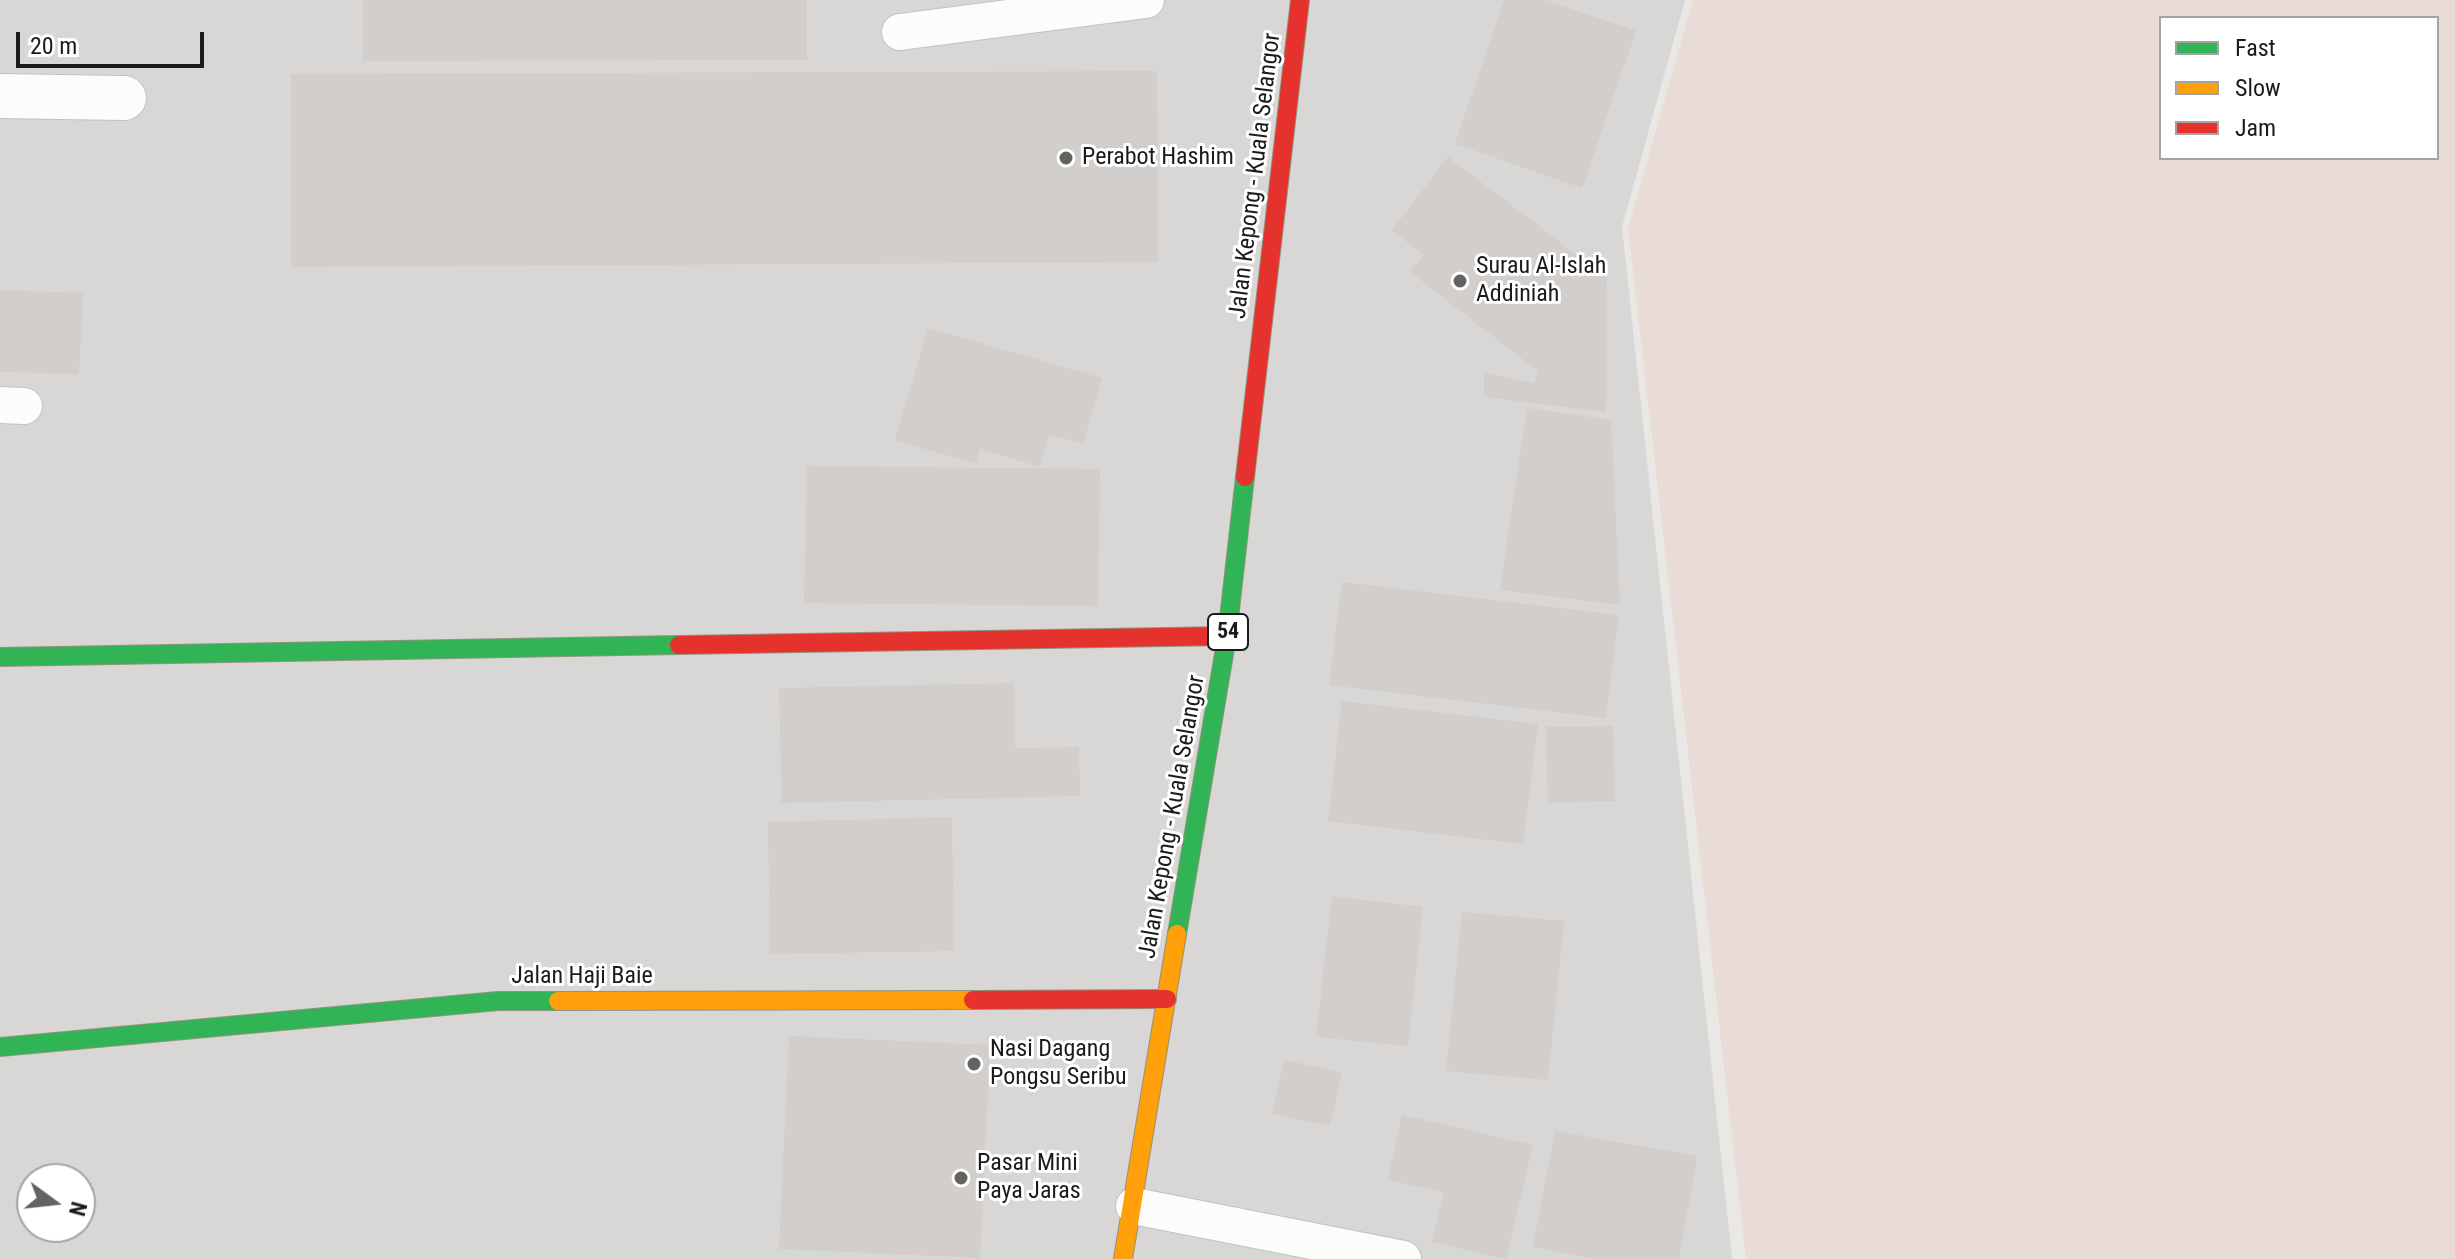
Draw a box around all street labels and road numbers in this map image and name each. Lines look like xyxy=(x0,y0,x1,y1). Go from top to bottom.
street label: Jalan Kepong - Kuala Selangor xyxy=(1224,32,1288,320)
road number: 54 xyxy=(1208,614,1248,650)
street label: Jalan Kepong - Kuala Selangor xyxy=(1134,673,1212,961)
street label: Jalan Haji Baie xyxy=(511,963,653,991)

